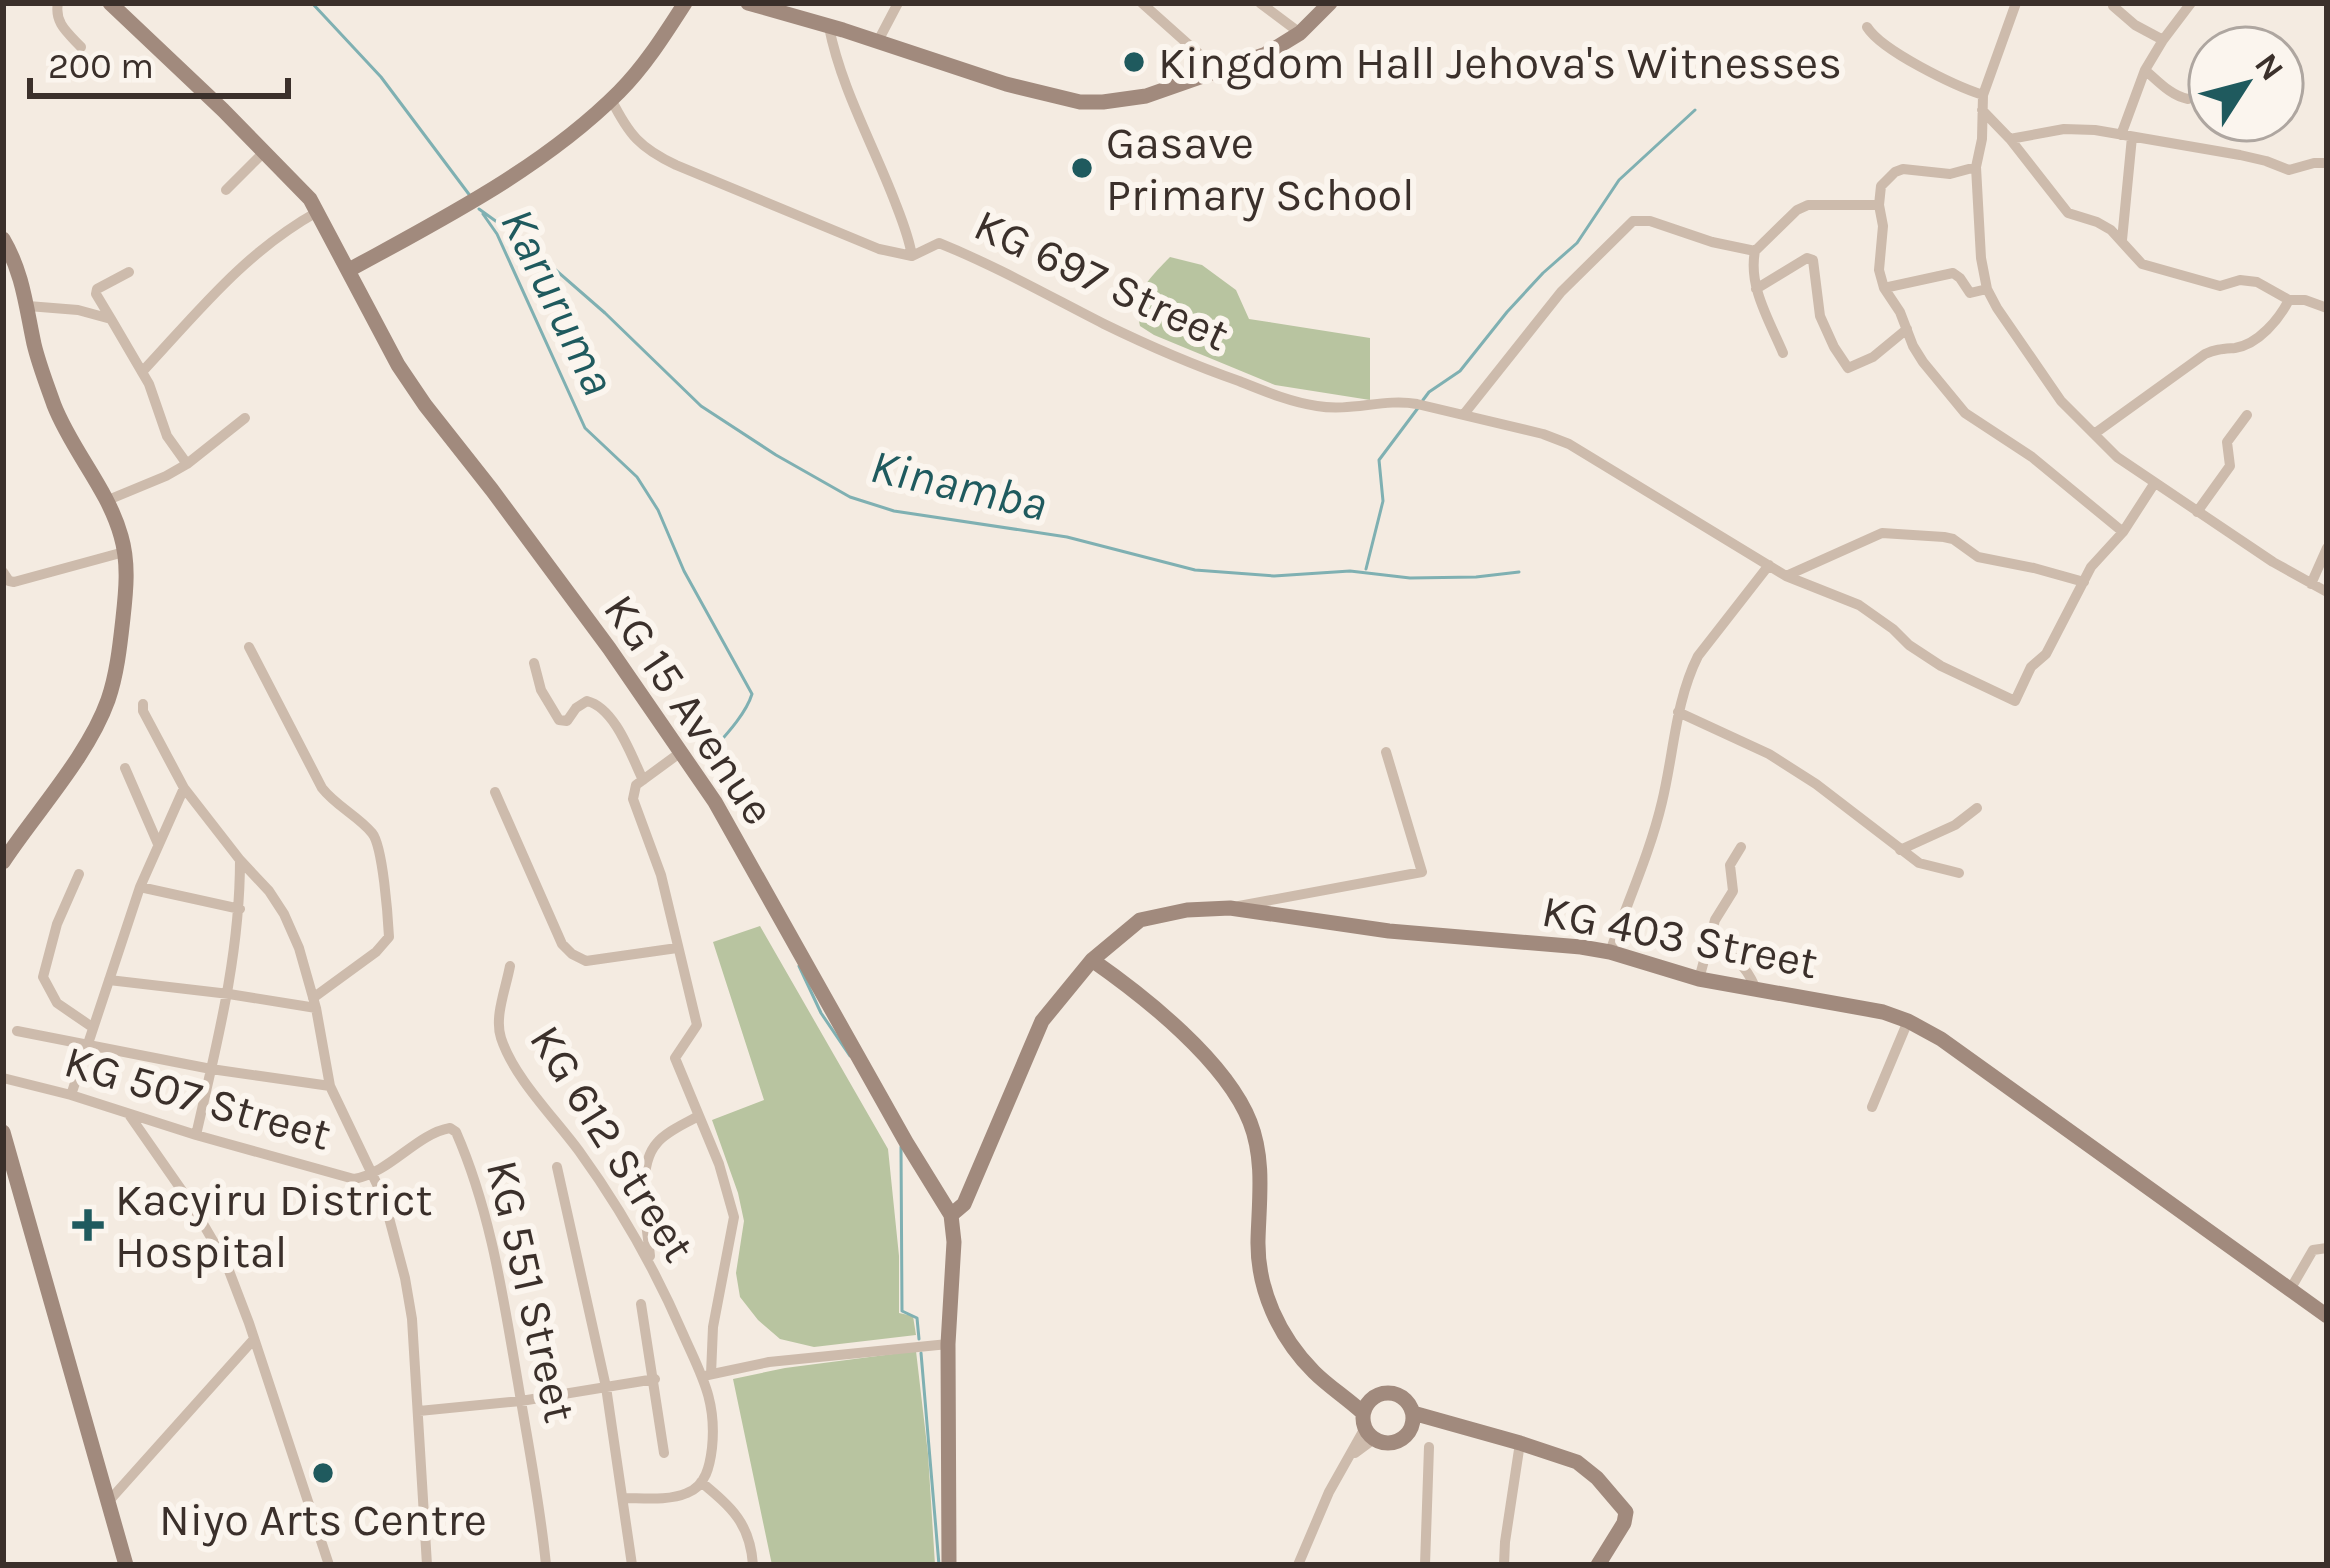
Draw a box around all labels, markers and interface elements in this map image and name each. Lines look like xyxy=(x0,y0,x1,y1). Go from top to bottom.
scale bar xyxy=(30,24,288,98)
north arrow xyxy=(2186,24,2306,144)
place label: Kingdom Hall Jehova's Witnesses xyxy=(1158,37,1842,90)
text: 200 m xyxy=(48,45,154,87)
text: N xyxy=(2247,46,2292,88)
marker: Kingdom Hall Jehova's Witnesses xyxy=(1121,49,1147,75)
place label: Gasave Primary School xyxy=(1106,117,1415,222)
marker: Gasave Primary School xyxy=(1069,155,1095,181)
street label: KG 697 Street xyxy=(966,198,1237,361)
water label: Karuruma xyxy=(489,199,627,404)
water label: Kinamba xyxy=(865,438,1052,532)
street label: KG 15 Avenue xyxy=(593,585,785,834)
street label: KG 403 Street xyxy=(1538,885,1822,989)
street label: KG 612 Street xyxy=(519,1016,705,1271)
street label: KG 507 Street xyxy=(59,1035,337,1161)
street label: KG 551 Street xyxy=(476,1155,586,1427)
place label: Kacyiru District Hospital xyxy=(115,1174,432,1278)
marker: Kacyiru District Hospital xyxy=(72,1209,104,1241)
marker: Niyo Arts Centre xyxy=(310,1460,336,1486)
place label: Niyo Arts Centre xyxy=(159,1494,487,1547)

